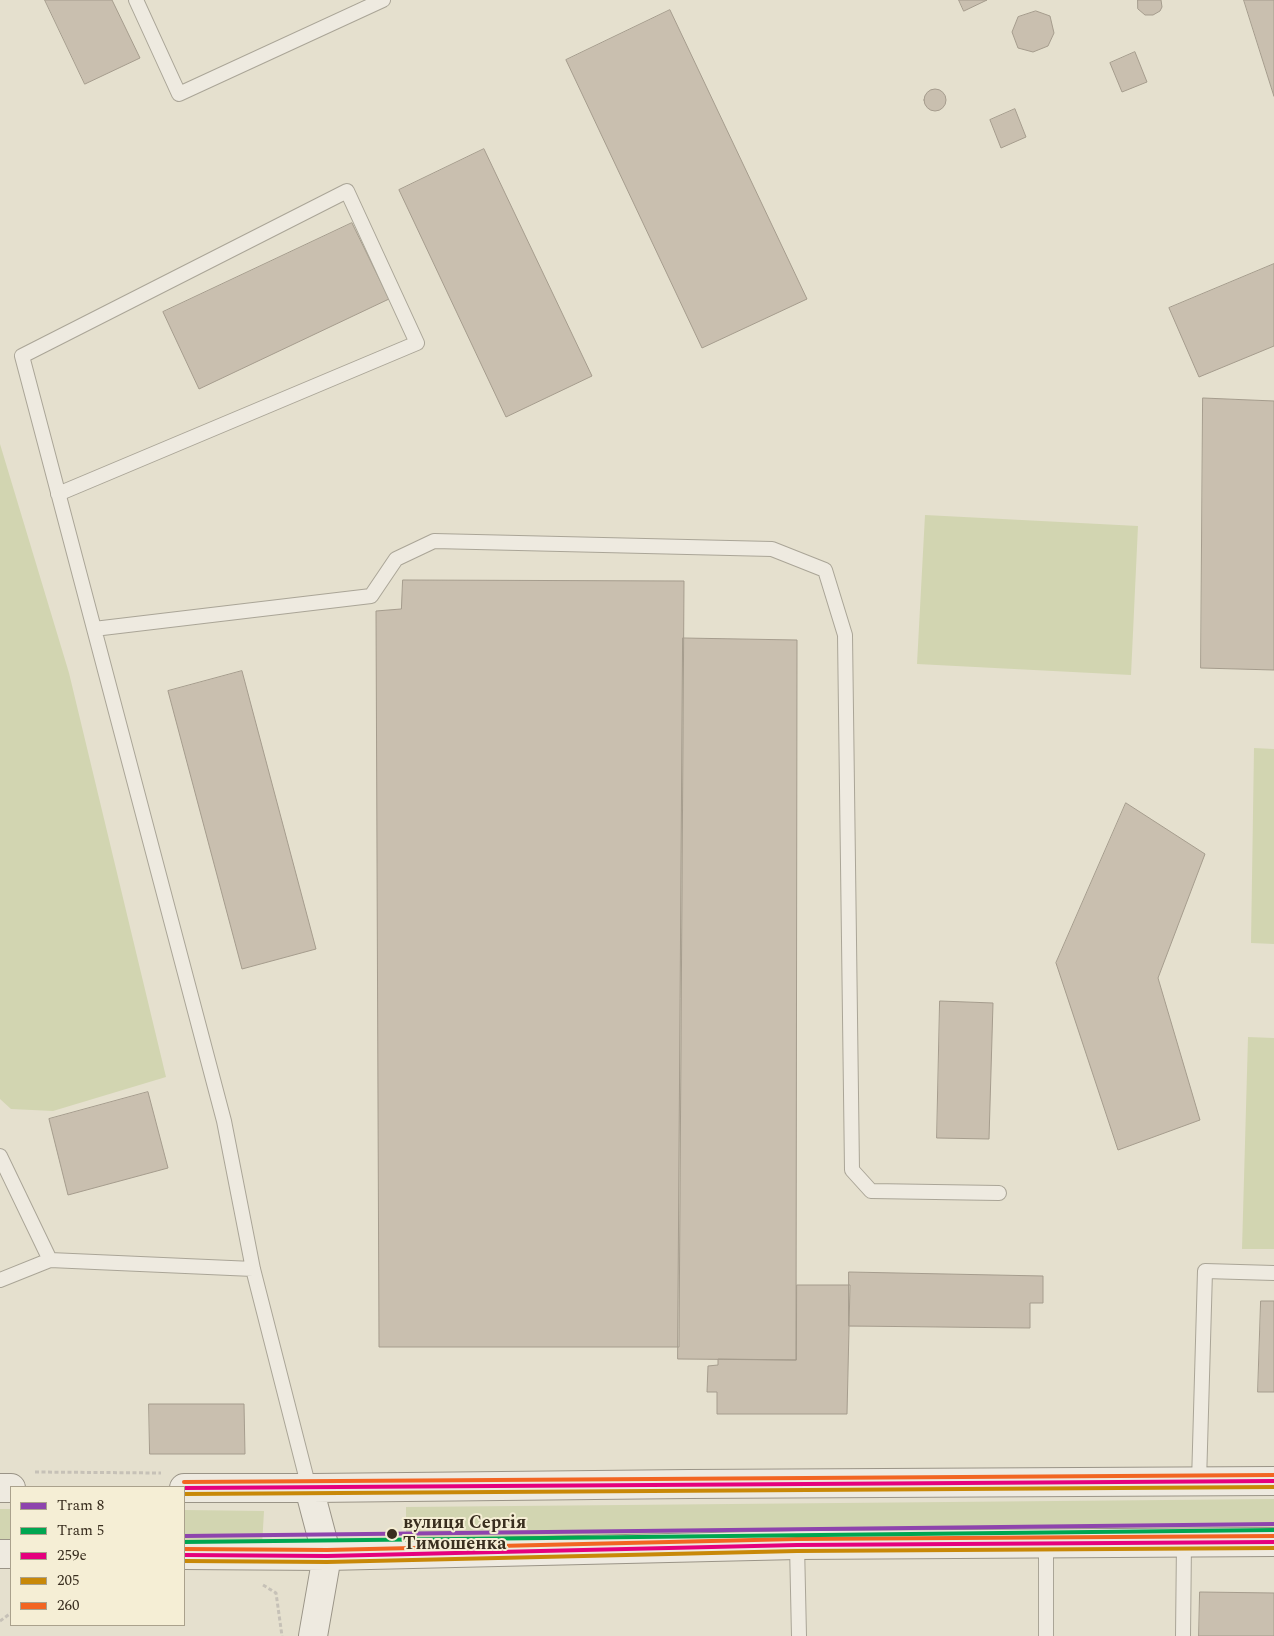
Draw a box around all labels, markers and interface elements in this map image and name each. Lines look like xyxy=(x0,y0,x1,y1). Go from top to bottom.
legend xyxy=(10,1486,185,1626)
text: Tram 8 xyxy=(57,1494,104,1517)
place label: вулиця Сергія Тимошенка xyxy=(403,1513,526,1556)
text: Tram 5 xyxy=(57,1519,104,1542)
marker: вулиця Сергія Тимошенка xyxy=(385,1527,399,1541)
text: 259е xyxy=(57,1544,87,1567)
text: 205 xyxy=(57,1569,80,1592)
text: 260 xyxy=(57,1594,80,1617)

